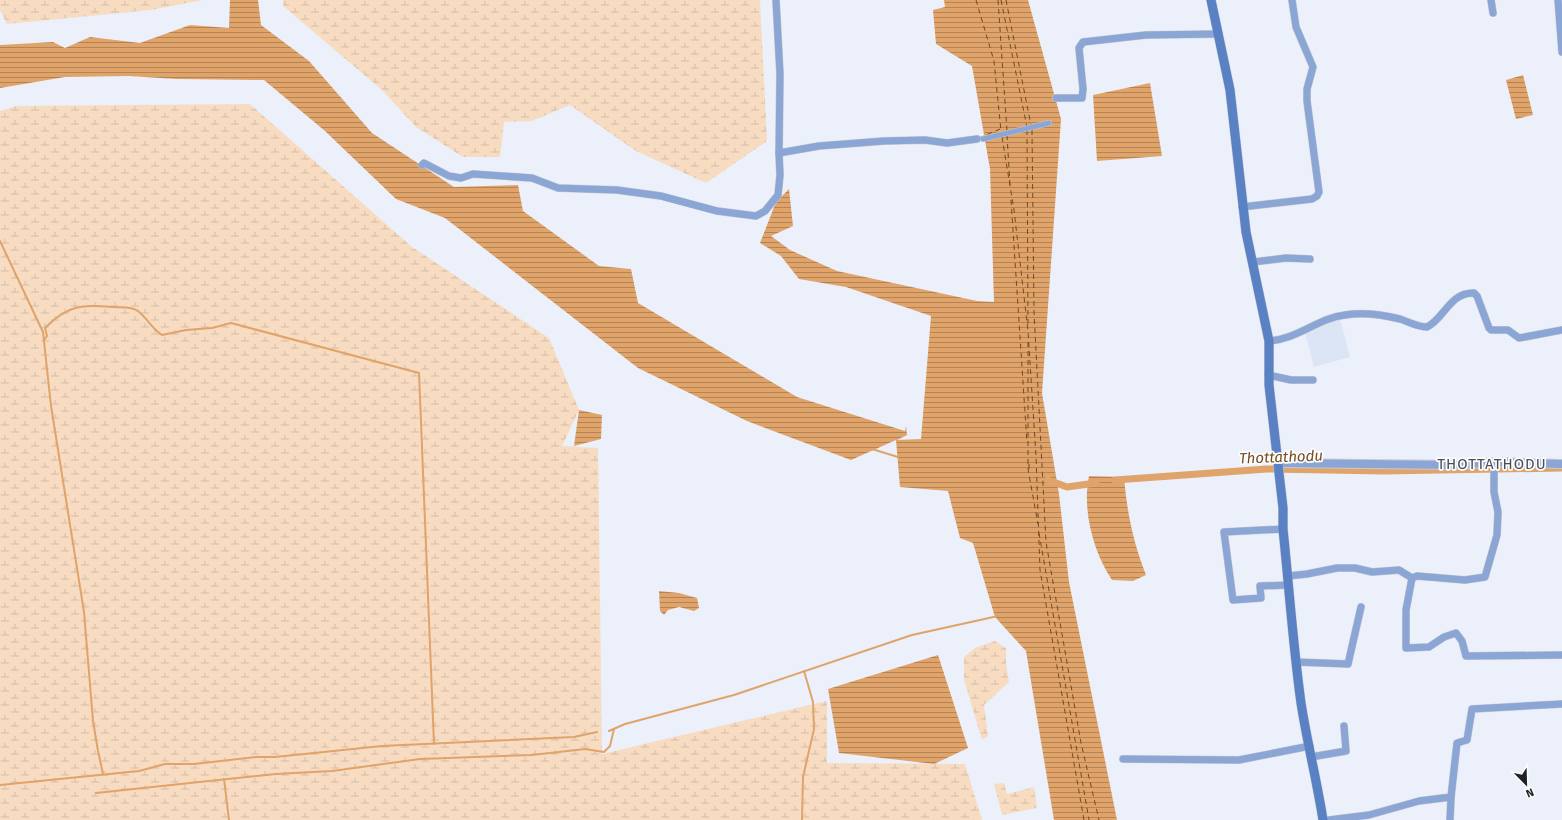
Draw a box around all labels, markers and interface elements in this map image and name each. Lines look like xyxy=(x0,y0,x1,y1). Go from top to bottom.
water label: Thottathodu xyxy=(1239,447,1323,467)
district label: THOTTATHODU xyxy=(1437,455,1547,473)
north arrow xyxy=(1506,764,1546,804)
text: N xyxy=(1524,785,1536,800)

